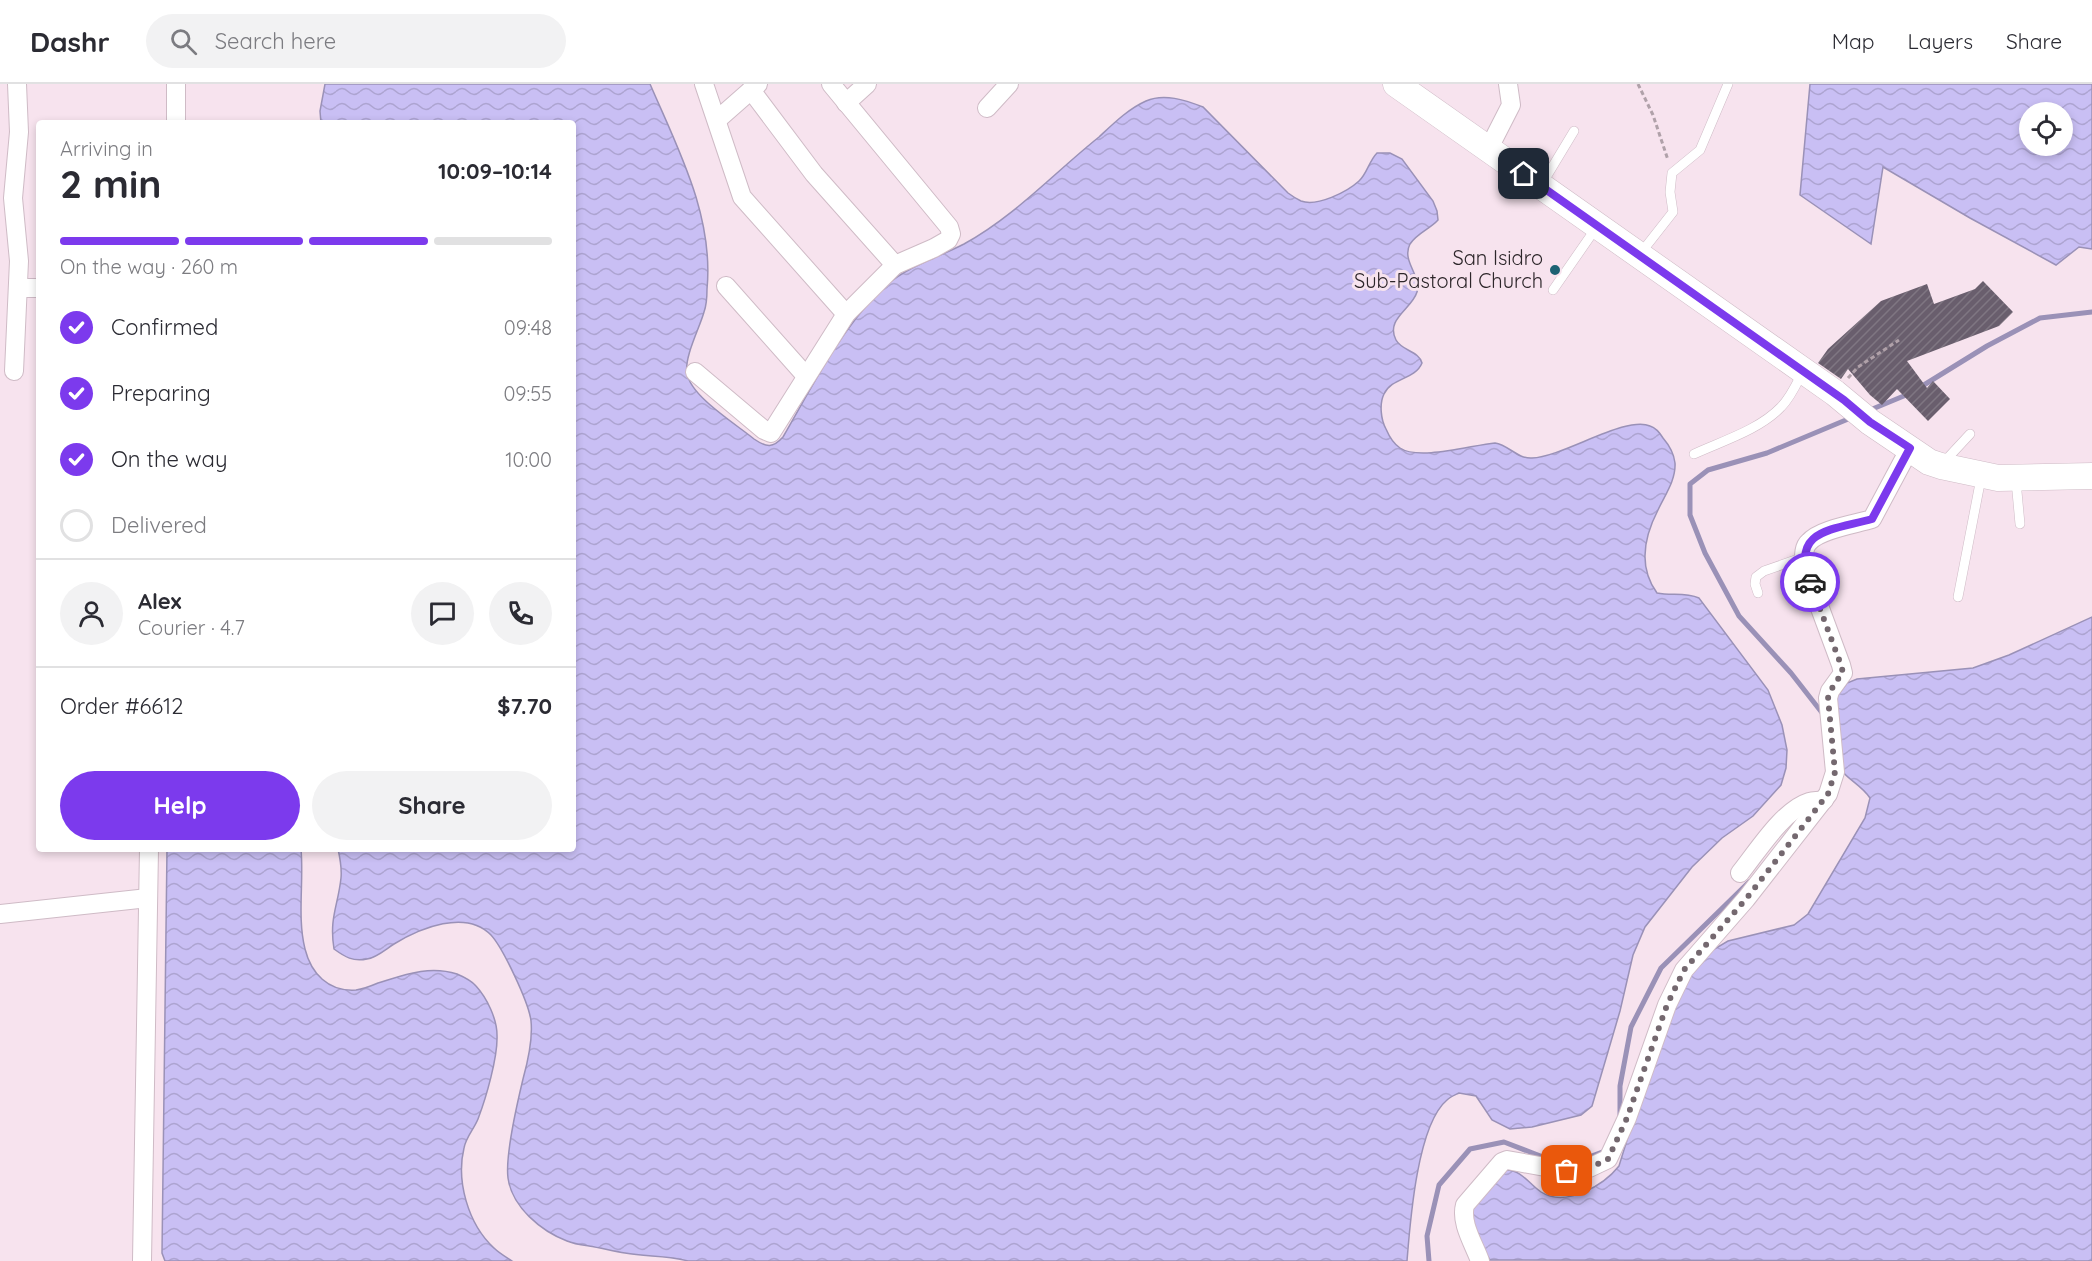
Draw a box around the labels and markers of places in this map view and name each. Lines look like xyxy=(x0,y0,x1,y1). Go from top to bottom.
pin xyxy=(1498,148,1549,199)
place label: San Isidro Sub-Pastoral Church xyxy=(1354,245,1543,293)
marker: San Isidro Sub-Pastoral Church xyxy=(1548,263,1562,277)
pin xyxy=(1541,1145,1592,1196)

